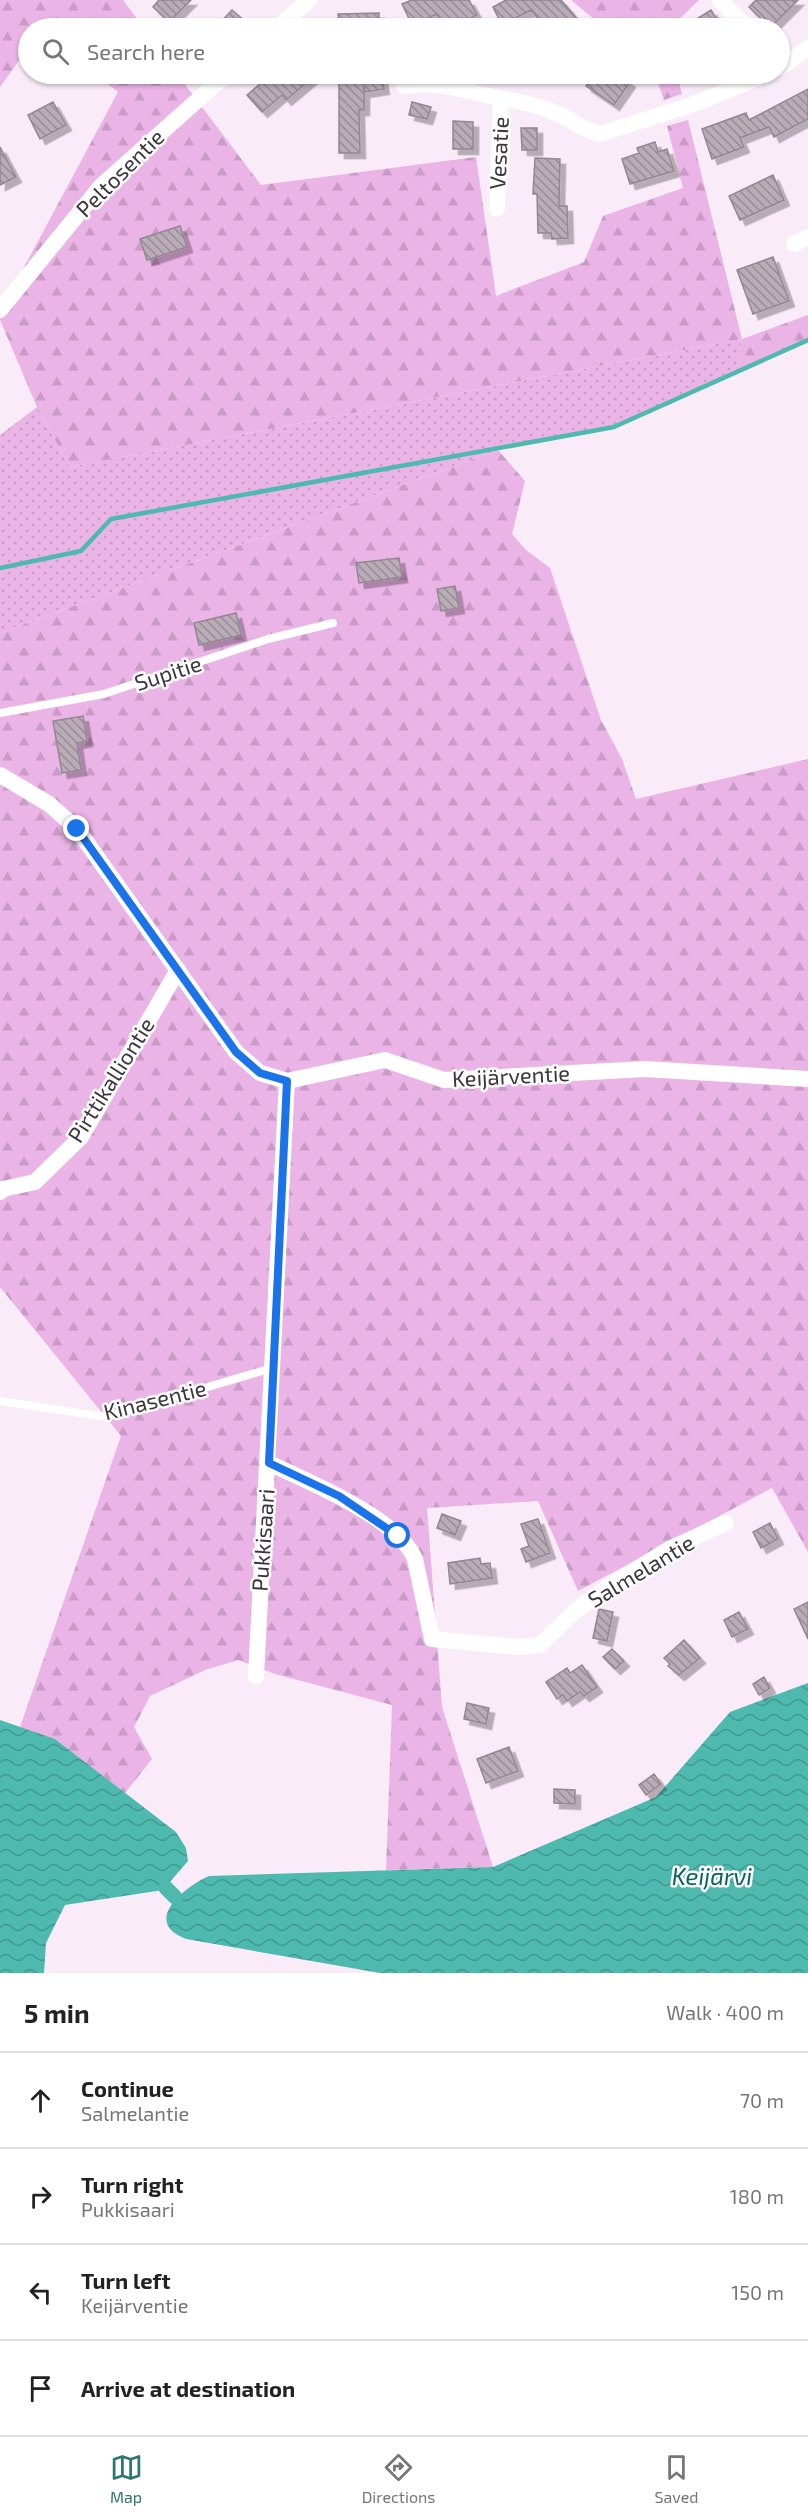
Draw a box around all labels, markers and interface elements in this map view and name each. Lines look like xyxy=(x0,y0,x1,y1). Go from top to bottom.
search box xyxy=(18,18,790,84)
icon: search xyxy=(39,35,72,68)
text: Search here xyxy=(87,38,205,64)
street label: Vesatie xyxy=(483,116,513,190)
street label: Peltosentie xyxy=(70,123,169,222)
street label: Supitie xyxy=(131,649,204,695)
route end xyxy=(63,815,89,841)
street label: Pirttikalliontie xyxy=(61,1012,159,1147)
street label: Keijärventie xyxy=(451,1059,571,1092)
street label: Kinasentie xyxy=(101,1374,209,1424)
street label: Pukkisaari xyxy=(245,1488,279,1592)
route start xyxy=(384,1522,410,1548)
street label: Salmelantie xyxy=(583,1528,698,1612)
water label: Keijärvi xyxy=(672,1861,752,1890)
text: 5 min xyxy=(24,1997,90,2028)
text: Walk · 400 m xyxy=(666,2000,784,2024)
text: Continue xyxy=(81,2075,174,2101)
icon: ahead xyxy=(24,2084,57,2117)
text: 70 m xyxy=(740,2088,784,2112)
text: Salmelantie xyxy=(81,2101,189,2125)
text: Turn right xyxy=(81,2171,183,2197)
icon: right xyxy=(24,2180,57,2213)
text: 180 m xyxy=(730,2184,784,2208)
text: Pukkisaari xyxy=(81,2197,175,2221)
text: Turn left xyxy=(81,2267,170,2293)
icon: left xyxy=(24,2276,57,2309)
text: 150 m xyxy=(731,2280,784,2304)
text: Keijärventie xyxy=(81,2293,188,2317)
icon: arrive xyxy=(24,2372,57,2405)
text: Arrive at destination xyxy=(81,2375,295,2401)
tab: Map xyxy=(110,2451,143,2506)
tab: Directions xyxy=(362,2451,435,2506)
tab: Saved xyxy=(655,2451,698,2506)

